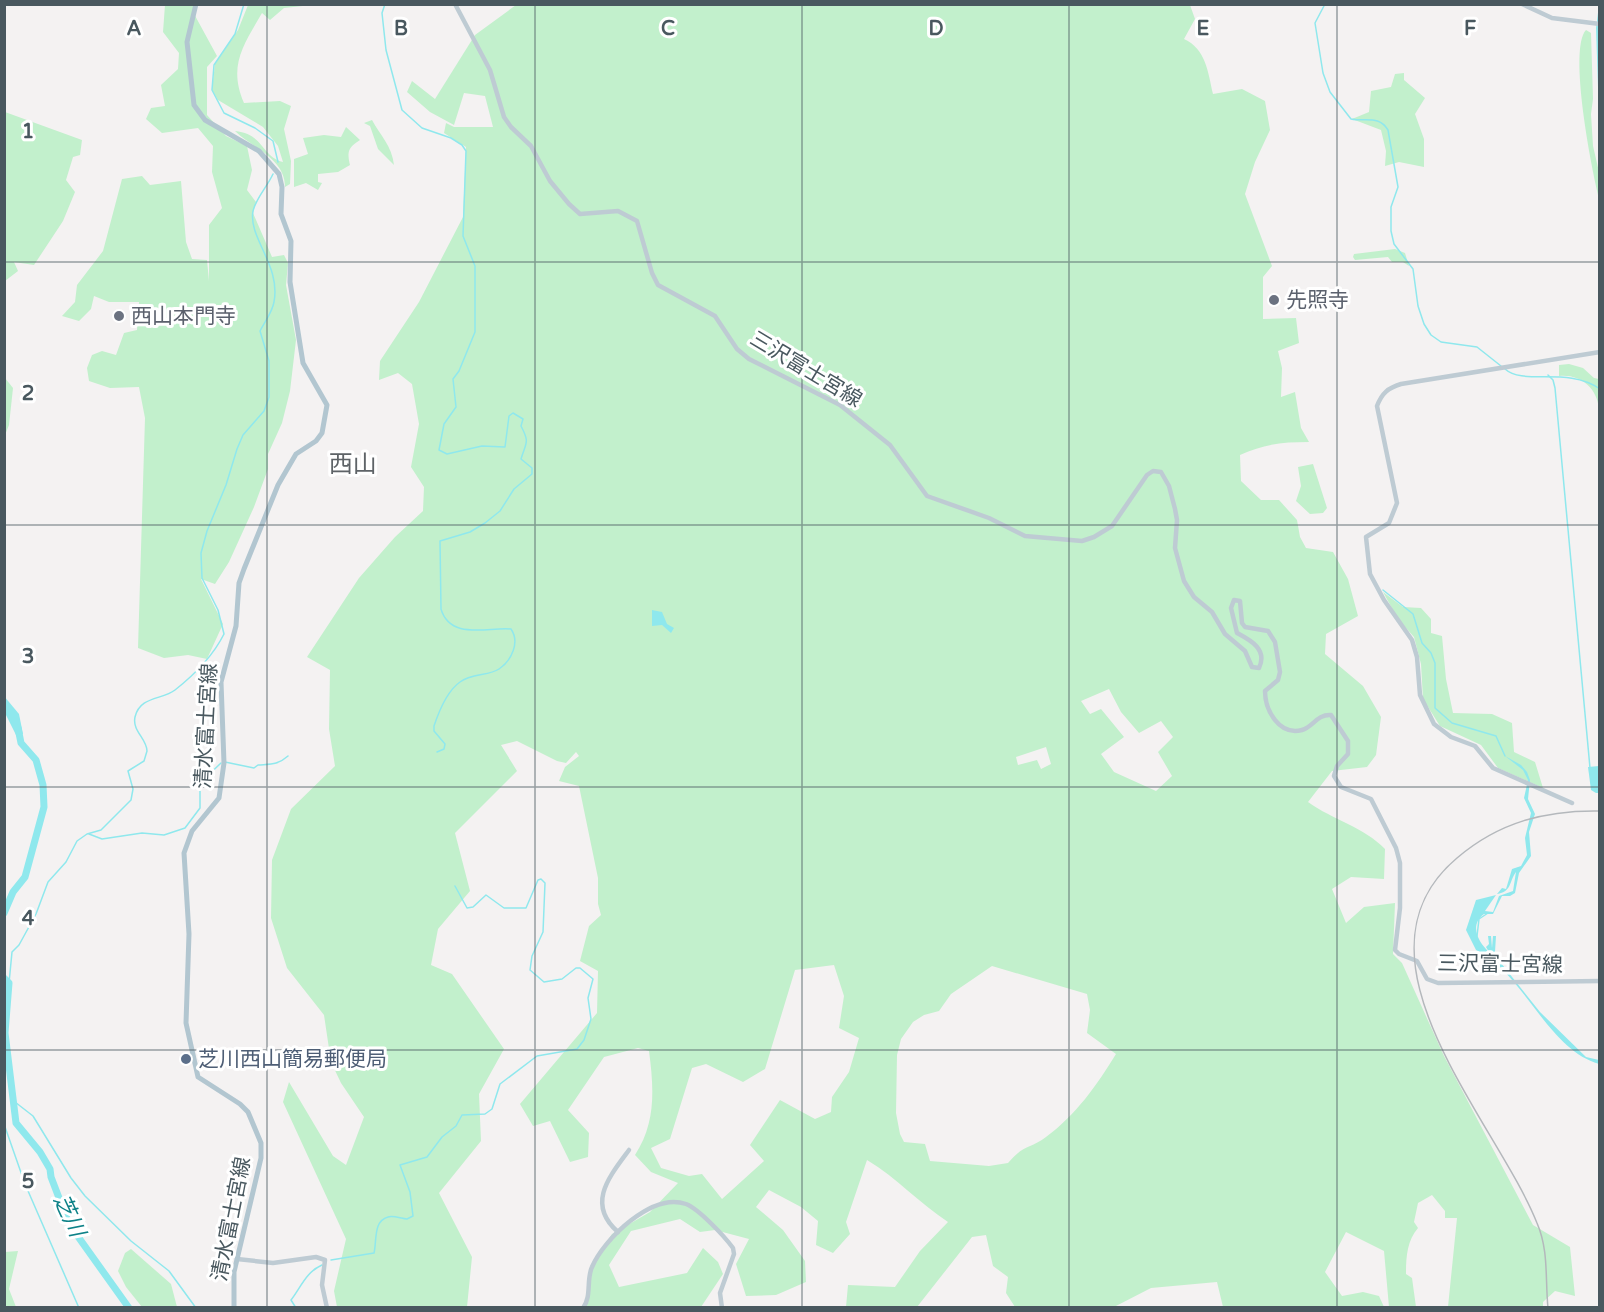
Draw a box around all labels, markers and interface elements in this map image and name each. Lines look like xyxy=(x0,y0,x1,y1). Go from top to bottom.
text: A xyxy=(127,17,142,41)
text: B xyxy=(394,17,408,41)
text: C xyxy=(661,17,675,41)
text: D xyxy=(928,17,944,41)
text: E xyxy=(1197,17,1210,41)
text: F xyxy=(1464,17,1476,41)
text: 1 xyxy=(22,120,34,144)
place label: 先照寺 xyxy=(1286,288,1349,313)
marker: 先照寺 xyxy=(1267,293,1281,307)
place label: 西山本門寺 xyxy=(131,304,236,329)
marker: 西山本門寺 xyxy=(112,309,126,323)
street label: 三沢富士宮線 xyxy=(745,326,866,413)
text: 2 xyxy=(22,382,34,406)
district label: 西山 xyxy=(329,450,377,479)
text: 3 xyxy=(22,645,34,669)
street label: 清水富士宮線 xyxy=(191,662,222,790)
text: 4 xyxy=(22,907,35,931)
street label: 三沢富士宮線 xyxy=(1437,951,1563,978)
place label: 芝川西山簡易郵便局 xyxy=(198,1047,387,1072)
marker: 芝川西山簡易郵便局 xyxy=(179,1052,193,1066)
street label: 清水富士宮線 xyxy=(207,1155,256,1283)
text: 5 xyxy=(22,1170,34,1194)
water label: 芝川 xyxy=(48,1190,91,1243)

